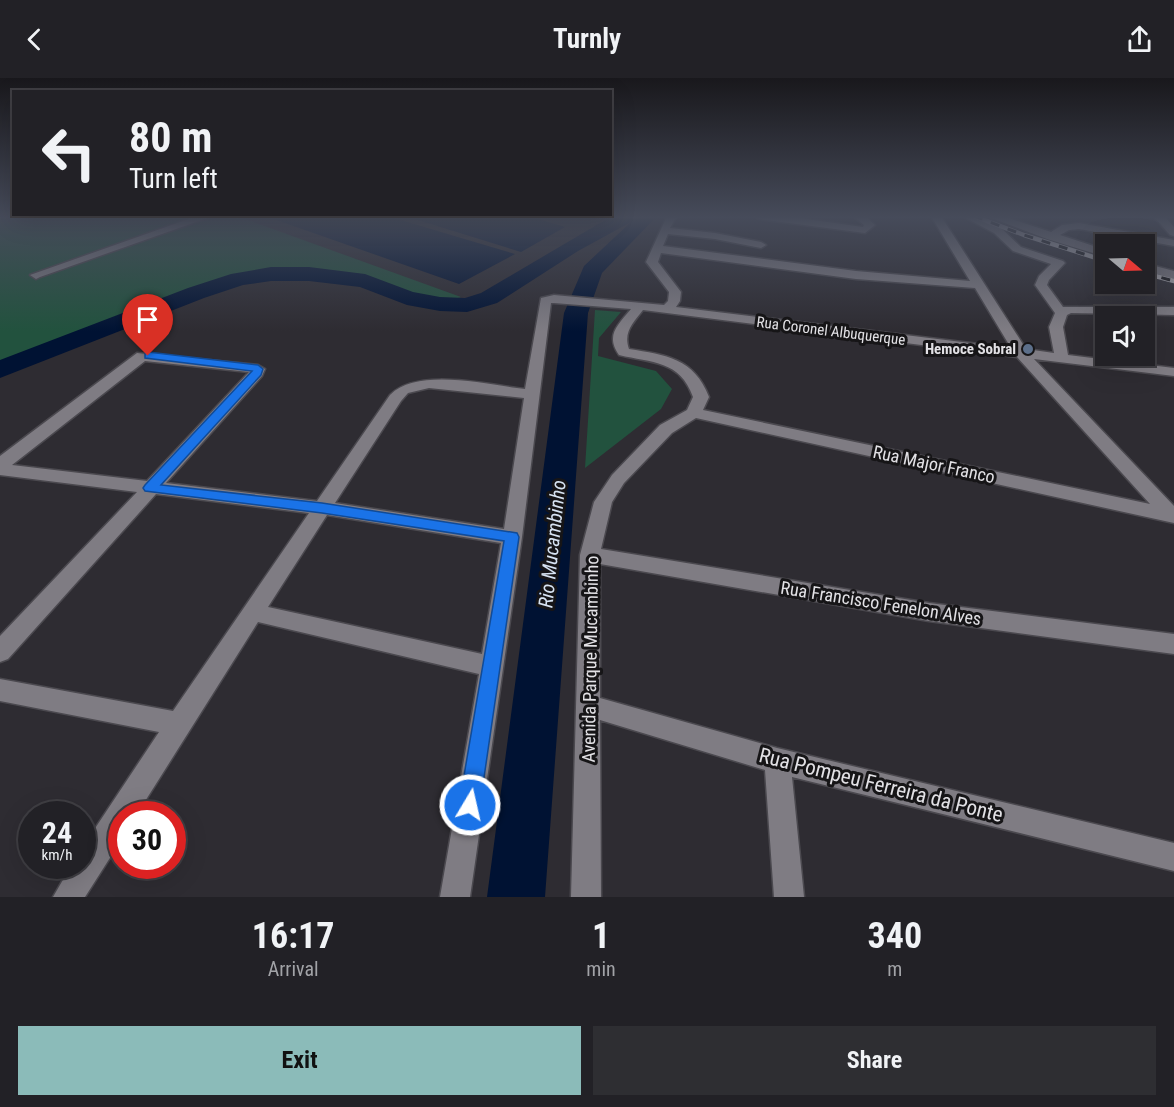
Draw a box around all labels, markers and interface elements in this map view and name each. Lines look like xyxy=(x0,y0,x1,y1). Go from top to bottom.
icon: back xyxy=(18,23,51,56)
text: Turnly xyxy=(553,23,621,55)
icon: share xyxy=(1123,23,1156,56)
text: 80 m xyxy=(129,113,212,162)
icon: left xyxy=(30,114,108,192)
text: Turn left xyxy=(129,163,218,195)
north arrow xyxy=(1095,234,1155,294)
map controls xyxy=(1095,234,1155,366)
pin xyxy=(122,294,173,356)
icon: arrive xyxy=(131,303,164,336)
button: sound xyxy=(1095,306,1155,366)
street label: Rua Coronel Albuquerque xyxy=(756,313,906,349)
place label: Hemoce Sobral xyxy=(925,340,1016,358)
marker: Hemoce Sobral xyxy=(1021,342,1035,356)
street label: Rua Major Franco xyxy=(871,441,997,487)
water label: Rio Mucambinho xyxy=(533,479,571,609)
street label: Avenida Parque Mucambinho xyxy=(578,555,602,763)
street label: Rua Francisco Fenelon Alves xyxy=(779,577,983,629)
street label: Rua Pompeu Ferreira da Ponte xyxy=(756,743,1006,827)
position arrow xyxy=(438,773,502,837)
speed limit sign: 30 xyxy=(108,801,186,879)
text: 24 xyxy=(42,815,72,850)
text: km/h xyxy=(42,846,72,864)
text: 16:17 xyxy=(252,915,334,957)
text: 1 xyxy=(592,915,610,957)
text: 340 xyxy=(868,915,922,957)
text: Arrival xyxy=(268,957,319,981)
text: min xyxy=(586,957,616,981)
text: m xyxy=(887,957,902,981)
button: Exit xyxy=(18,1026,581,1095)
button: Share xyxy=(593,1026,1156,1095)

